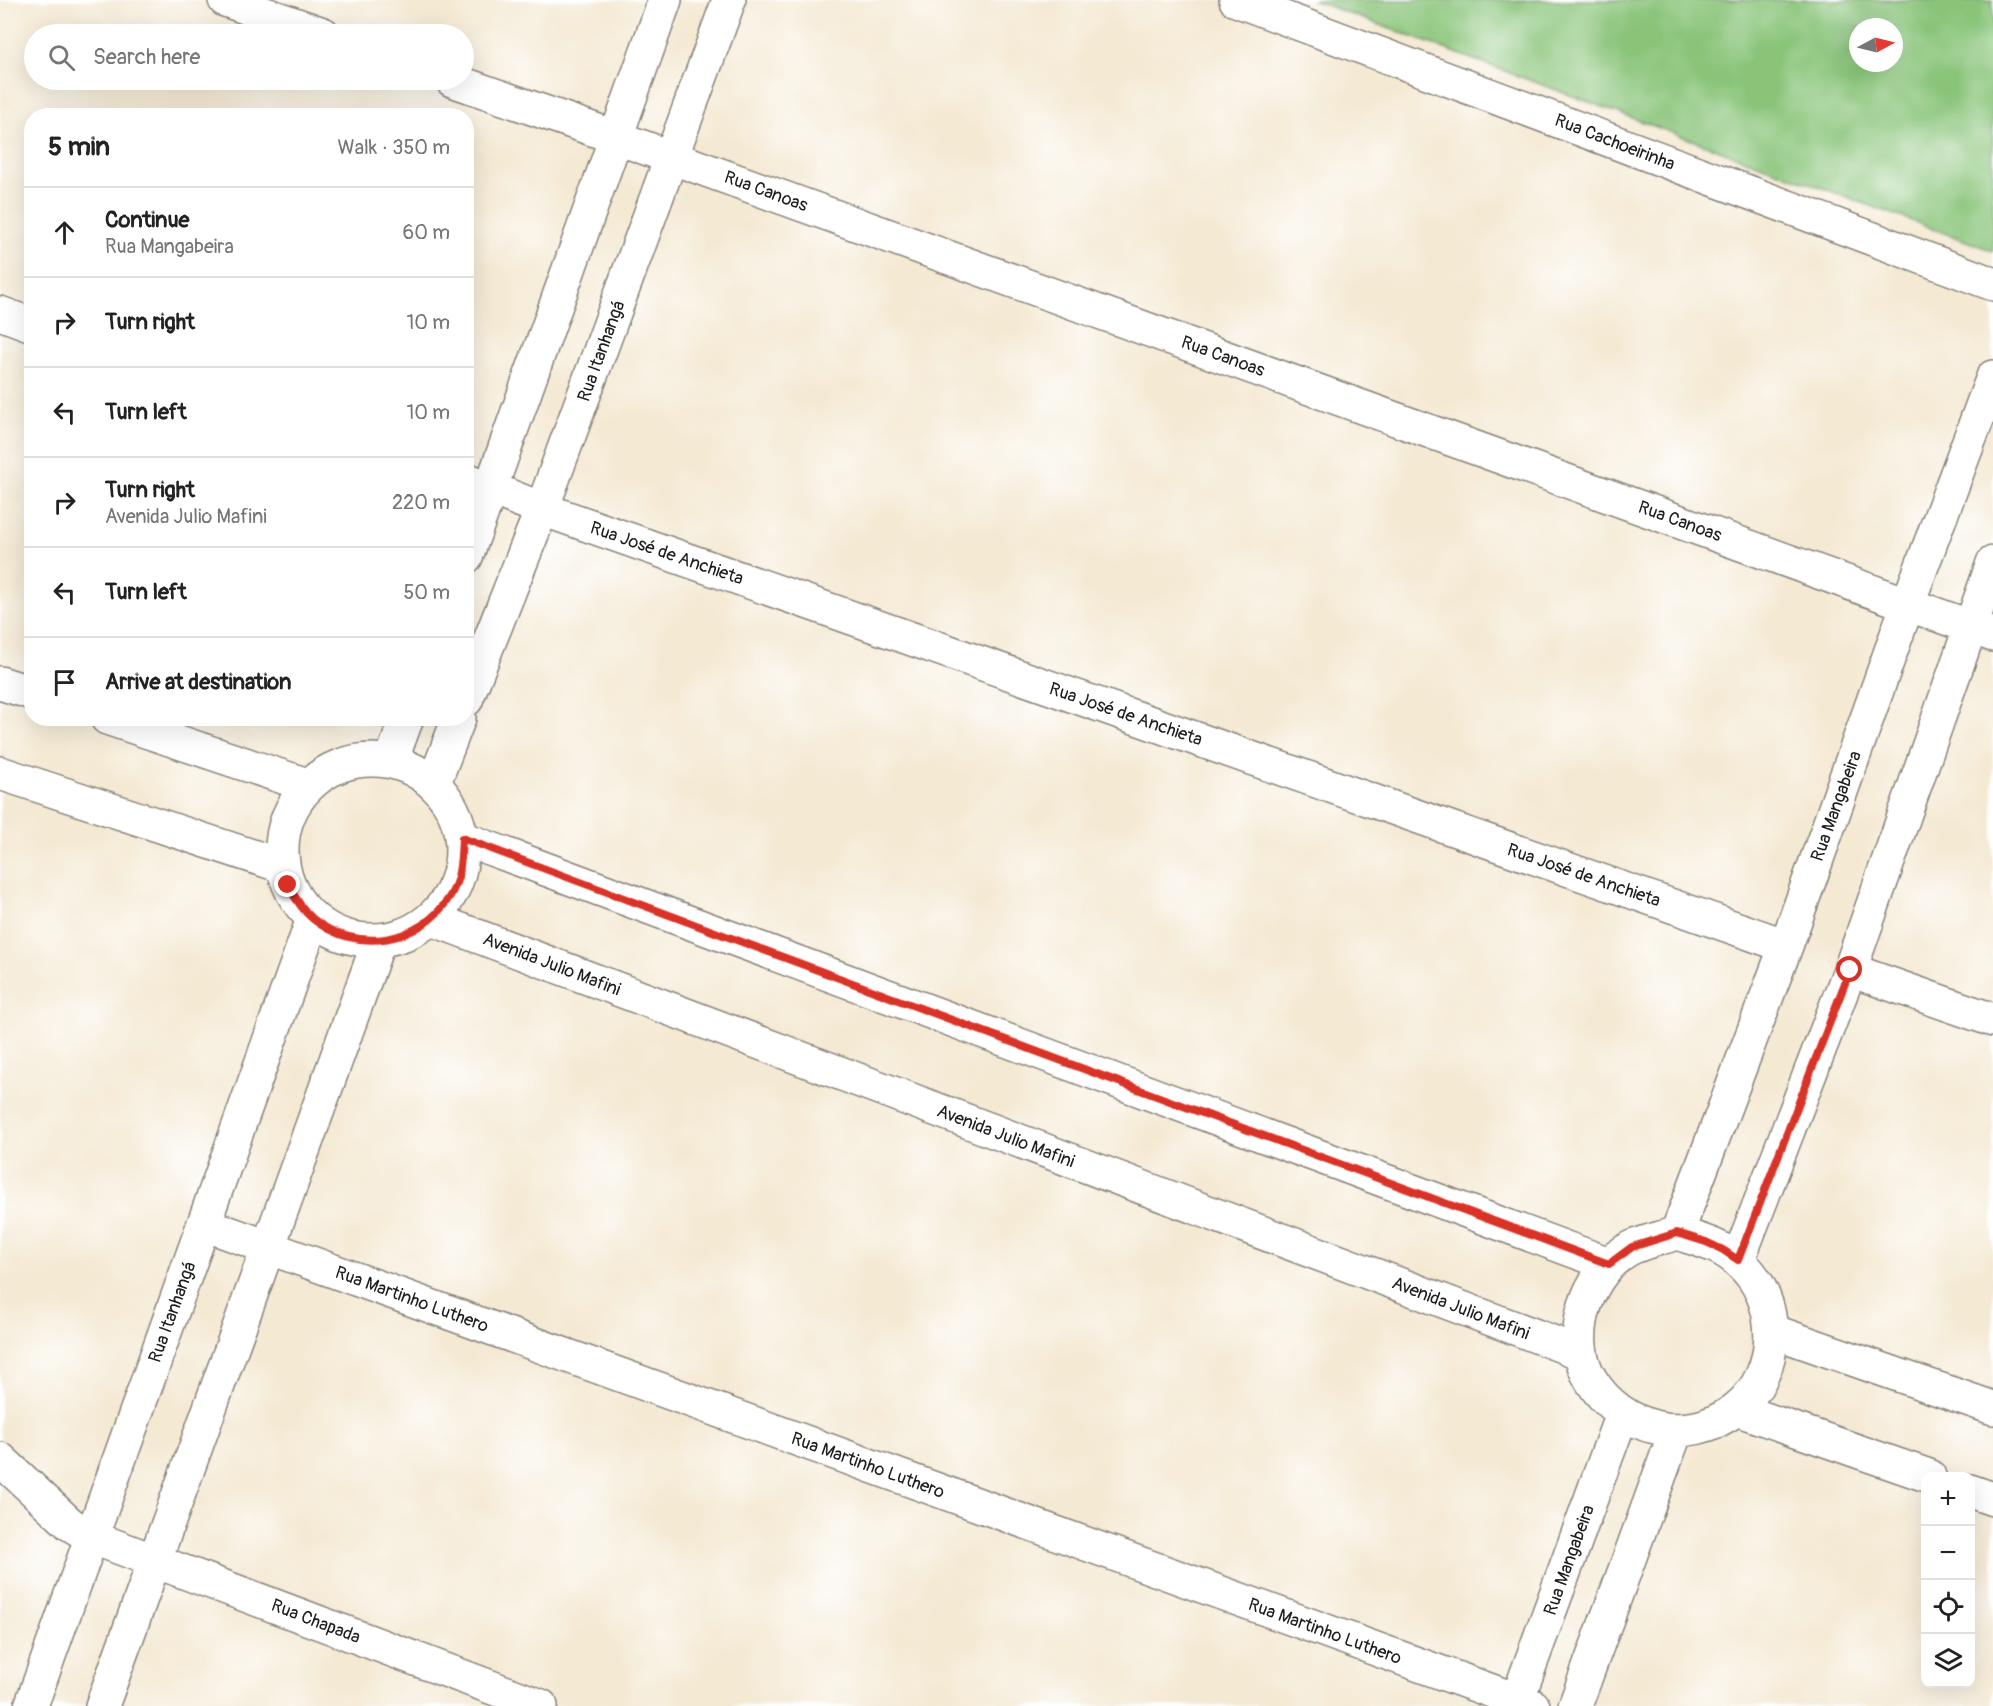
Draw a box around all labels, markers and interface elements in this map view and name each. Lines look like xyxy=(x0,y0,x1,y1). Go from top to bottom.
north arrow xyxy=(1849,18,1903,72)
search box xyxy=(24,24,474,90)
icon: search xyxy=(45,41,78,74)
text: Search here xyxy=(93,43,200,71)
street label: Rua Cachoeirinha xyxy=(1551,109,1678,176)
text: 5 min xyxy=(48,131,110,163)
text: Walk · 350 m xyxy=(338,135,450,160)
street label: Rua Canoas xyxy=(721,166,811,217)
text: Continue xyxy=(105,206,189,234)
icon: ahead xyxy=(48,216,81,249)
text: 60 m xyxy=(403,220,450,245)
text: Rua Mangabeira xyxy=(105,234,234,259)
street label: Rua Itanhangá xyxy=(573,297,630,405)
icon: right xyxy=(48,306,81,339)
text: Turn right xyxy=(105,308,195,336)
text: 10 m xyxy=(406,310,450,335)
street label: Rua Canoas xyxy=(1178,331,1268,382)
icon: left xyxy=(48,396,81,429)
text: Turn left xyxy=(105,398,187,426)
text: 10 m xyxy=(406,400,450,425)
text: Turn right xyxy=(105,476,195,504)
icon: right xyxy=(48,486,81,519)
text: 220 m xyxy=(392,490,450,515)
street label: Rua Canoas xyxy=(1635,496,1725,547)
text: Avenida Julio Mafini xyxy=(105,504,267,529)
street label: Rua José de Anchieta xyxy=(587,516,747,591)
icon: left xyxy=(48,576,81,609)
text: Turn left xyxy=(105,578,187,606)
text: 50 m xyxy=(403,580,450,605)
icon: arrive xyxy=(48,666,81,699)
text: Arrive at destination xyxy=(105,668,291,696)
street label: Rua José de Anchieta xyxy=(1046,677,1206,752)
street label: Rua Mangabeira xyxy=(1806,748,1867,865)
street label: Rua José de Anchieta xyxy=(1504,838,1664,913)
route end xyxy=(274,871,300,897)
street label: Avenida Julio Mafini xyxy=(480,928,624,1001)
route start xyxy=(1836,956,1862,982)
street label: Avenida Julio Mafini xyxy=(934,1100,1078,1173)
street label: Rua Itanhangá xyxy=(144,1258,201,1366)
street label: Rua Martinho Luthero xyxy=(332,1261,492,1338)
street label: Avenida Julio Mafini xyxy=(1389,1272,1533,1345)
street label: Rua Martinho Luthero xyxy=(788,1427,948,1504)
map controls xyxy=(1921,1472,1975,1688)
button: + xyxy=(1921,1472,1975,1526)
street label: Rua Mangabeira xyxy=(1539,1502,1600,1619)
button: − xyxy=(1921,1526,1975,1580)
button: locate xyxy=(1921,1580,1975,1634)
street label: Rua Martinho Luthero xyxy=(1245,1593,1405,1670)
street label: Rua Chapada xyxy=(268,1594,364,1649)
button: layers xyxy=(1921,1634,1975,1688)

